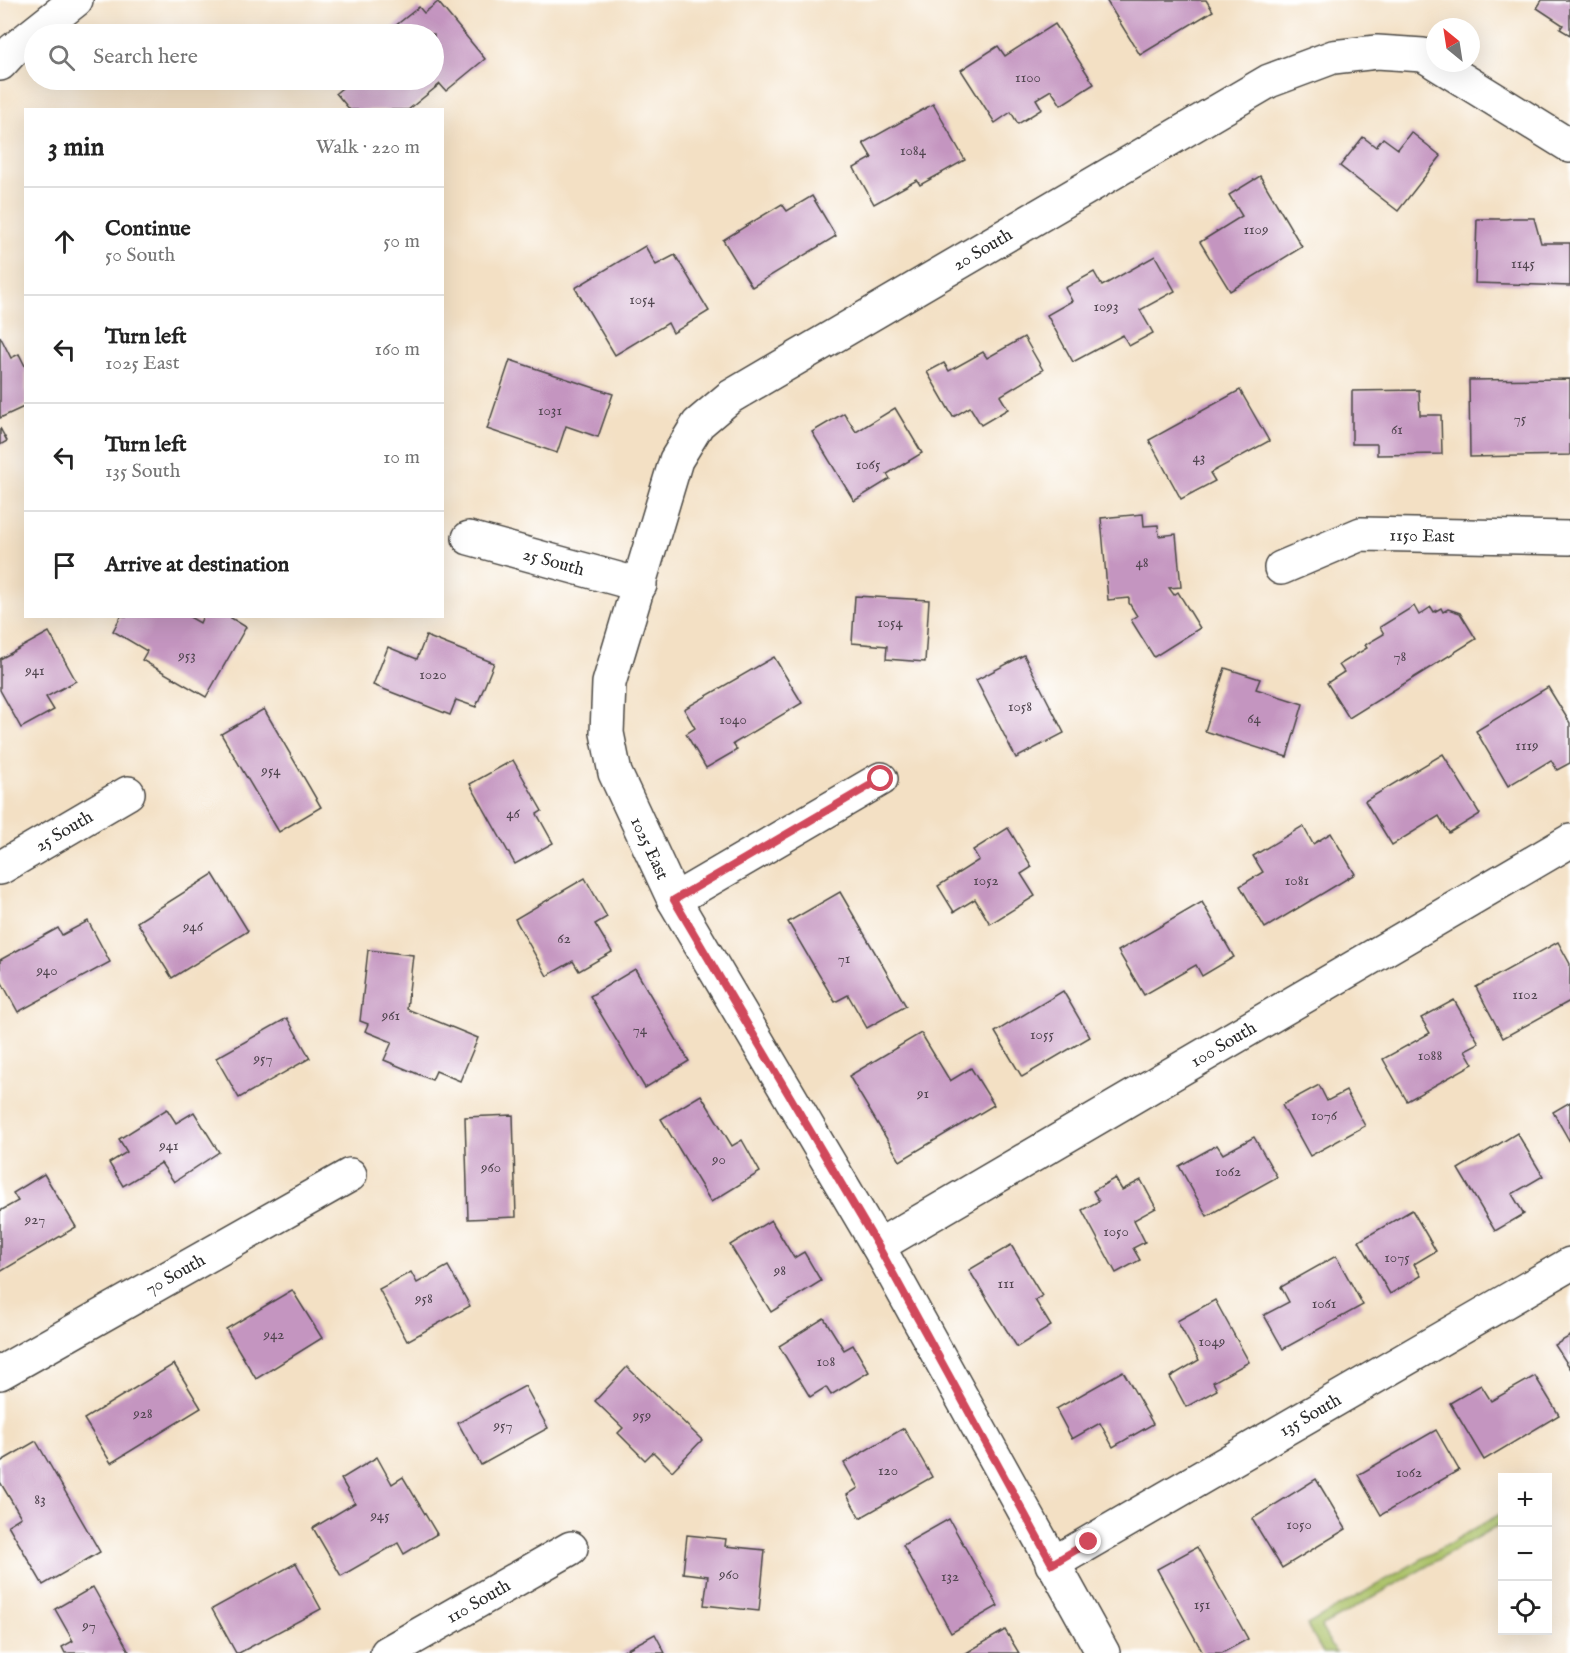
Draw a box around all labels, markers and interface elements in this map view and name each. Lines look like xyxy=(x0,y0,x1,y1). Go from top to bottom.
north arrow xyxy=(1426,18,1480,72)
search box xyxy=(24,24,444,90)
icon: search xyxy=(45,41,78,74)
text: Search here xyxy=(93,43,198,71)
house number: 1100 xyxy=(1015,68,1041,87)
text: 3 min xyxy=(48,131,104,164)
text: Walk · 220 m xyxy=(316,135,420,160)
house number: 1084 xyxy=(900,141,927,160)
text: Continue xyxy=(105,215,191,243)
house number: 1109 xyxy=(1243,220,1269,239)
street label: 20 South xyxy=(949,224,1017,277)
icon: ahead xyxy=(48,225,81,258)
text: 50 m xyxy=(383,229,420,254)
text: 50 South xyxy=(105,243,175,268)
house number: 1145 xyxy=(1511,254,1536,273)
house number: 1054 xyxy=(629,290,655,309)
house number: 1093 xyxy=(1093,297,1119,316)
text: Turn left xyxy=(105,323,187,351)
icon: left xyxy=(48,333,81,366)
text: 160 m xyxy=(374,337,420,362)
text: 1025 East xyxy=(105,351,180,376)
house number: 1031 xyxy=(538,401,562,420)
house number: 75 xyxy=(1514,409,1527,428)
house number: 61 xyxy=(1391,420,1403,439)
text: Turn left xyxy=(105,431,187,459)
icon: left xyxy=(48,441,81,474)
text: 10 m xyxy=(383,445,420,470)
house number: 43 xyxy=(1193,448,1205,467)
house number: 1065 xyxy=(856,455,881,474)
text: 135 South xyxy=(105,459,180,484)
street label: 1150 East xyxy=(1389,525,1455,549)
street label: 25 South xyxy=(520,543,587,582)
icon: arrive xyxy=(48,549,81,582)
text: Arrive at destination xyxy=(105,551,289,579)
house number: 48 xyxy=(1135,553,1149,572)
house number: 1054 xyxy=(877,613,903,632)
house number: 953 xyxy=(177,646,196,665)
house number: 78 xyxy=(1394,647,1407,666)
house number: 941 xyxy=(24,661,45,680)
house number: 1020 xyxy=(419,665,447,684)
house number: 1058 xyxy=(1008,697,1032,716)
house number: 64 xyxy=(1247,709,1261,728)
house number: 1040 xyxy=(719,710,747,729)
house number: 1119 xyxy=(1515,736,1539,755)
house number: 954 xyxy=(260,761,281,780)
route start xyxy=(867,765,893,791)
house number: 46 xyxy=(506,804,521,823)
street label: 25 South xyxy=(32,806,98,858)
street label: 1025 East xyxy=(624,813,673,884)
house number: 1052 xyxy=(973,871,999,890)
house number: 1081 xyxy=(1285,871,1309,890)
house number: 946 xyxy=(182,917,204,936)
house number: 62 xyxy=(557,929,571,948)
house number: 71 xyxy=(838,949,850,968)
house number: 940 xyxy=(35,961,58,980)
house number: 1102 xyxy=(1512,985,1538,1004)
house number: 961 xyxy=(381,1006,400,1025)
street label: 100 South xyxy=(1187,1017,1261,1073)
house number: 74 xyxy=(633,1020,648,1039)
house number: 1055 xyxy=(1030,1025,1054,1044)
house number: 1088 xyxy=(1418,1046,1442,1065)
house number: 957 xyxy=(253,1049,273,1068)
house number: 91 xyxy=(916,1084,929,1103)
house number: 1076 xyxy=(1311,1106,1338,1125)
house number: 941 xyxy=(158,1136,179,1155)
house number: 90 xyxy=(711,1150,726,1169)
house number: 960 xyxy=(480,1158,501,1177)
house number: 1062 xyxy=(1215,1162,1241,1181)
house number: 927 xyxy=(24,1210,45,1229)
house number: 1050 xyxy=(1103,1222,1129,1241)
house number: 1075 xyxy=(1384,1248,1410,1267)
street label: 70 South xyxy=(142,1249,210,1301)
house number: 98 xyxy=(773,1261,786,1280)
house number: 111 xyxy=(998,1274,1014,1293)
house number: 958 xyxy=(414,1289,433,1308)
house number: 1061 xyxy=(1312,1294,1336,1313)
house number: 942 xyxy=(263,1325,284,1344)
house number: 1049 xyxy=(1199,1332,1225,1351)
house number: 108 xyxy=(817,1352,836,1371)
street label: 135 South xyxy=(1275,1389,1346,1443)
house number: 928 xyxy=(132,1404,153,1423)
house number: 959 xyxy=(632,1406,651,1425)
house number: 957 xyxy=(493,1416,513,1435)
house number: 120 xyxy=(878,1461,898,1480)
house number: 1062 xyxy=(1396,1463,1422,1482)
map controls xyxy=(1498,1473,1552,1635)
button: + xyxy=(1498,1473,1552,1527)
house number: 83 xyxy=(34,1490,46,1509)
house number: 945 xyxy=(369,1506,390,1525)
house number: 1050 xyxy=(1286,1515,1312,1534)
button: − xyxy=(1498,1527,1552,1581)
route end xyxy=(1075,1528,1101,1554)
house number: 960 xyxy=(718,1565,739,1584)
house number: 132 xyxy=(941,1567,959,1586)
street label: 110 South xyxy=(443,1575,515,1630)
button: locate xyxy=(1498,1581,1552,1635)
house number: 151 xyxy=(1194,1595,1210,1614)
house number: 97 xyxy=(81,1616,96,1635)

